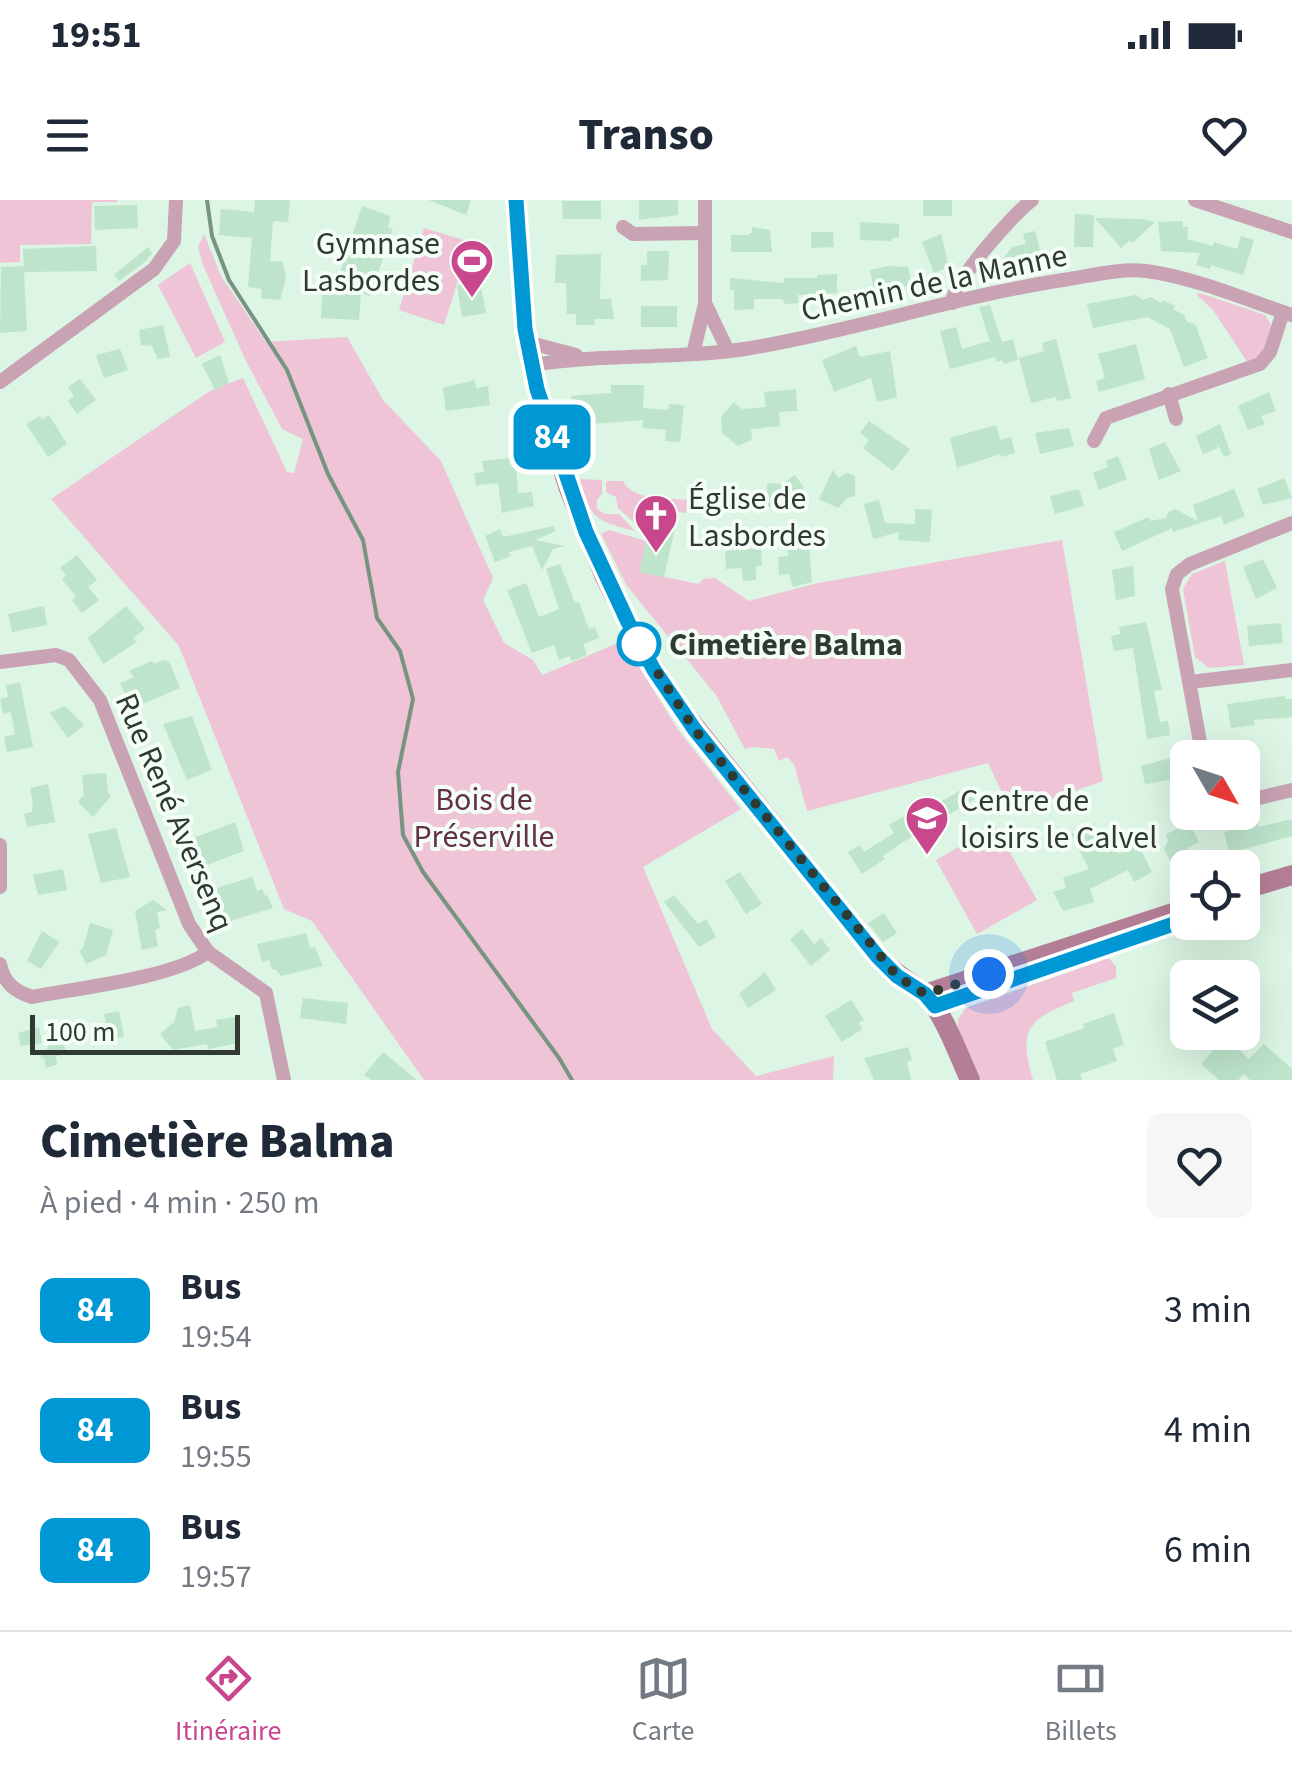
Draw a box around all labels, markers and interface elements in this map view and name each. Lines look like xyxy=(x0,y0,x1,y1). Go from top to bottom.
text: 19:51 xyxy=(50,8,142,62)
text: Transo xyxy=(578,103,714,167)
icon: menu xyxy=(40,108,95,163)
icon: heart xyxy=(1197,108,1252,163)
place label: Gymnase Lasbordes xyxy=(302,221,440,304)
street label: Chemin de la Manne xyxy=(797,232,1071,334)
sports icon: Gymnase Lasbordes xyxy=(449,238,495,299)
line badge: 84 xyxy=(507,404,597,470)
text: 84 xyxy=(534,412,570,462)
place label: Église de Lasbordes xyxy=(688,476,826,559)
church icon: Église de Lasbordes xyxy=(633,493,679,554)
place label: Cimetière Balma xyxy=(669,622,903,668)
marker: Cimetière Balma xyxy=(618,623,660,665)
street label: Rue René Aversenq xyxy=(103,686,245,939)
north arrow xyxy=(1170,740,1260,830)
map controls xyxy=(1170,740,1260,1050)
park label: Bois de Préserville xyxy=(414,777,554,860)
place label: Centre de loisirs le Calvel xyxy=(960,778,1157,861)
school or university icon: Centre de loisirs le Calvel xyxy=(904,795,950,856)
button: locate xyxy=(1170,850,1260,940)
your location xyxy=(964,949,1014,999)
button: layers xyxy=(1170,960,1260,1050)
scale bar xyxy=(30,1010,240,1054)
text: 100 m xyxy=(45,1012,116,1052)
text: Cimetière Balma xyxy=(40,1108,394,1176)
button: heart xyxy=(1147,1113,1252,1218)
text: À pied · 4 min · 250 m xyxy=(40,1180,319,1226)
text: Bus xyxy=(180,1260,241,1314)
text: 3 min xyxy=(1164,1283,1252,1337)
text: 84 xyxy=(77,1285,113,1335)
text: 19:54 xyxy=(180,1314,252,1360)
text: Bus xyxy=(180,1380,241,1434)
text: 4 min xyxy=(1164,1403,1252,1457)
text: 84 xyxy=(77,1405,113,1455)
text: 19:55 xyxy=(180,1434,252,1480)
text: Bus xyxy=(180,1500,241,1554)
text: 6 min xyxy=(1164,1523,1252,1577)
text: 84 xyxy=(77,1525,113,1575)
text: 19:57 xyxy=(180,1554,252,1600)
tab: Itinéraire xyxy=(175,1651,281,1751)
tab: Carte xyxy=(632,1651,694,1751)
tab: Billets xyxy=(1045,1651,1117,1751)

